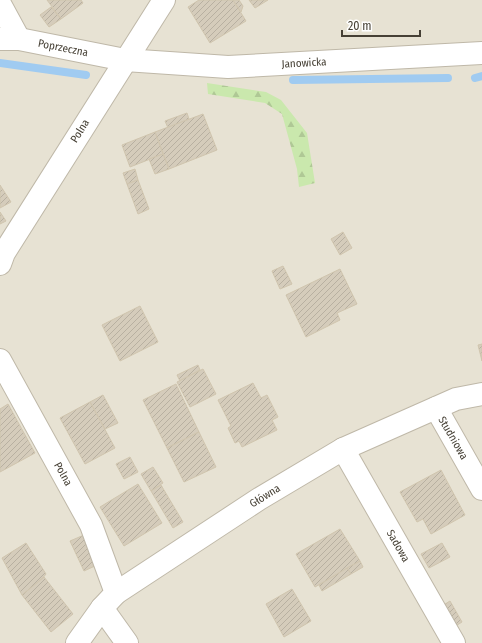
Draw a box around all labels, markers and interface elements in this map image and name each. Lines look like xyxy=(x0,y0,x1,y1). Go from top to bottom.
scale bar xyxy=(342,12,420,38)
text: 20 m xyxy=(348,19,372,33)
street label: Poprzeczna xyxy=(37,37,89,59)
street label: Janowicka xyxy=(281,55,327,71)
street label: Polna xyxy=(68,117,92,145)
street label: Studniowa xyxy=(435,414,471,462)
street label: Polna xyxy=(51,460,75,488)
street label: Główna xyxy=(247,482,283,510)
street label: Sadowa xyxy=(384,528,412,564)

